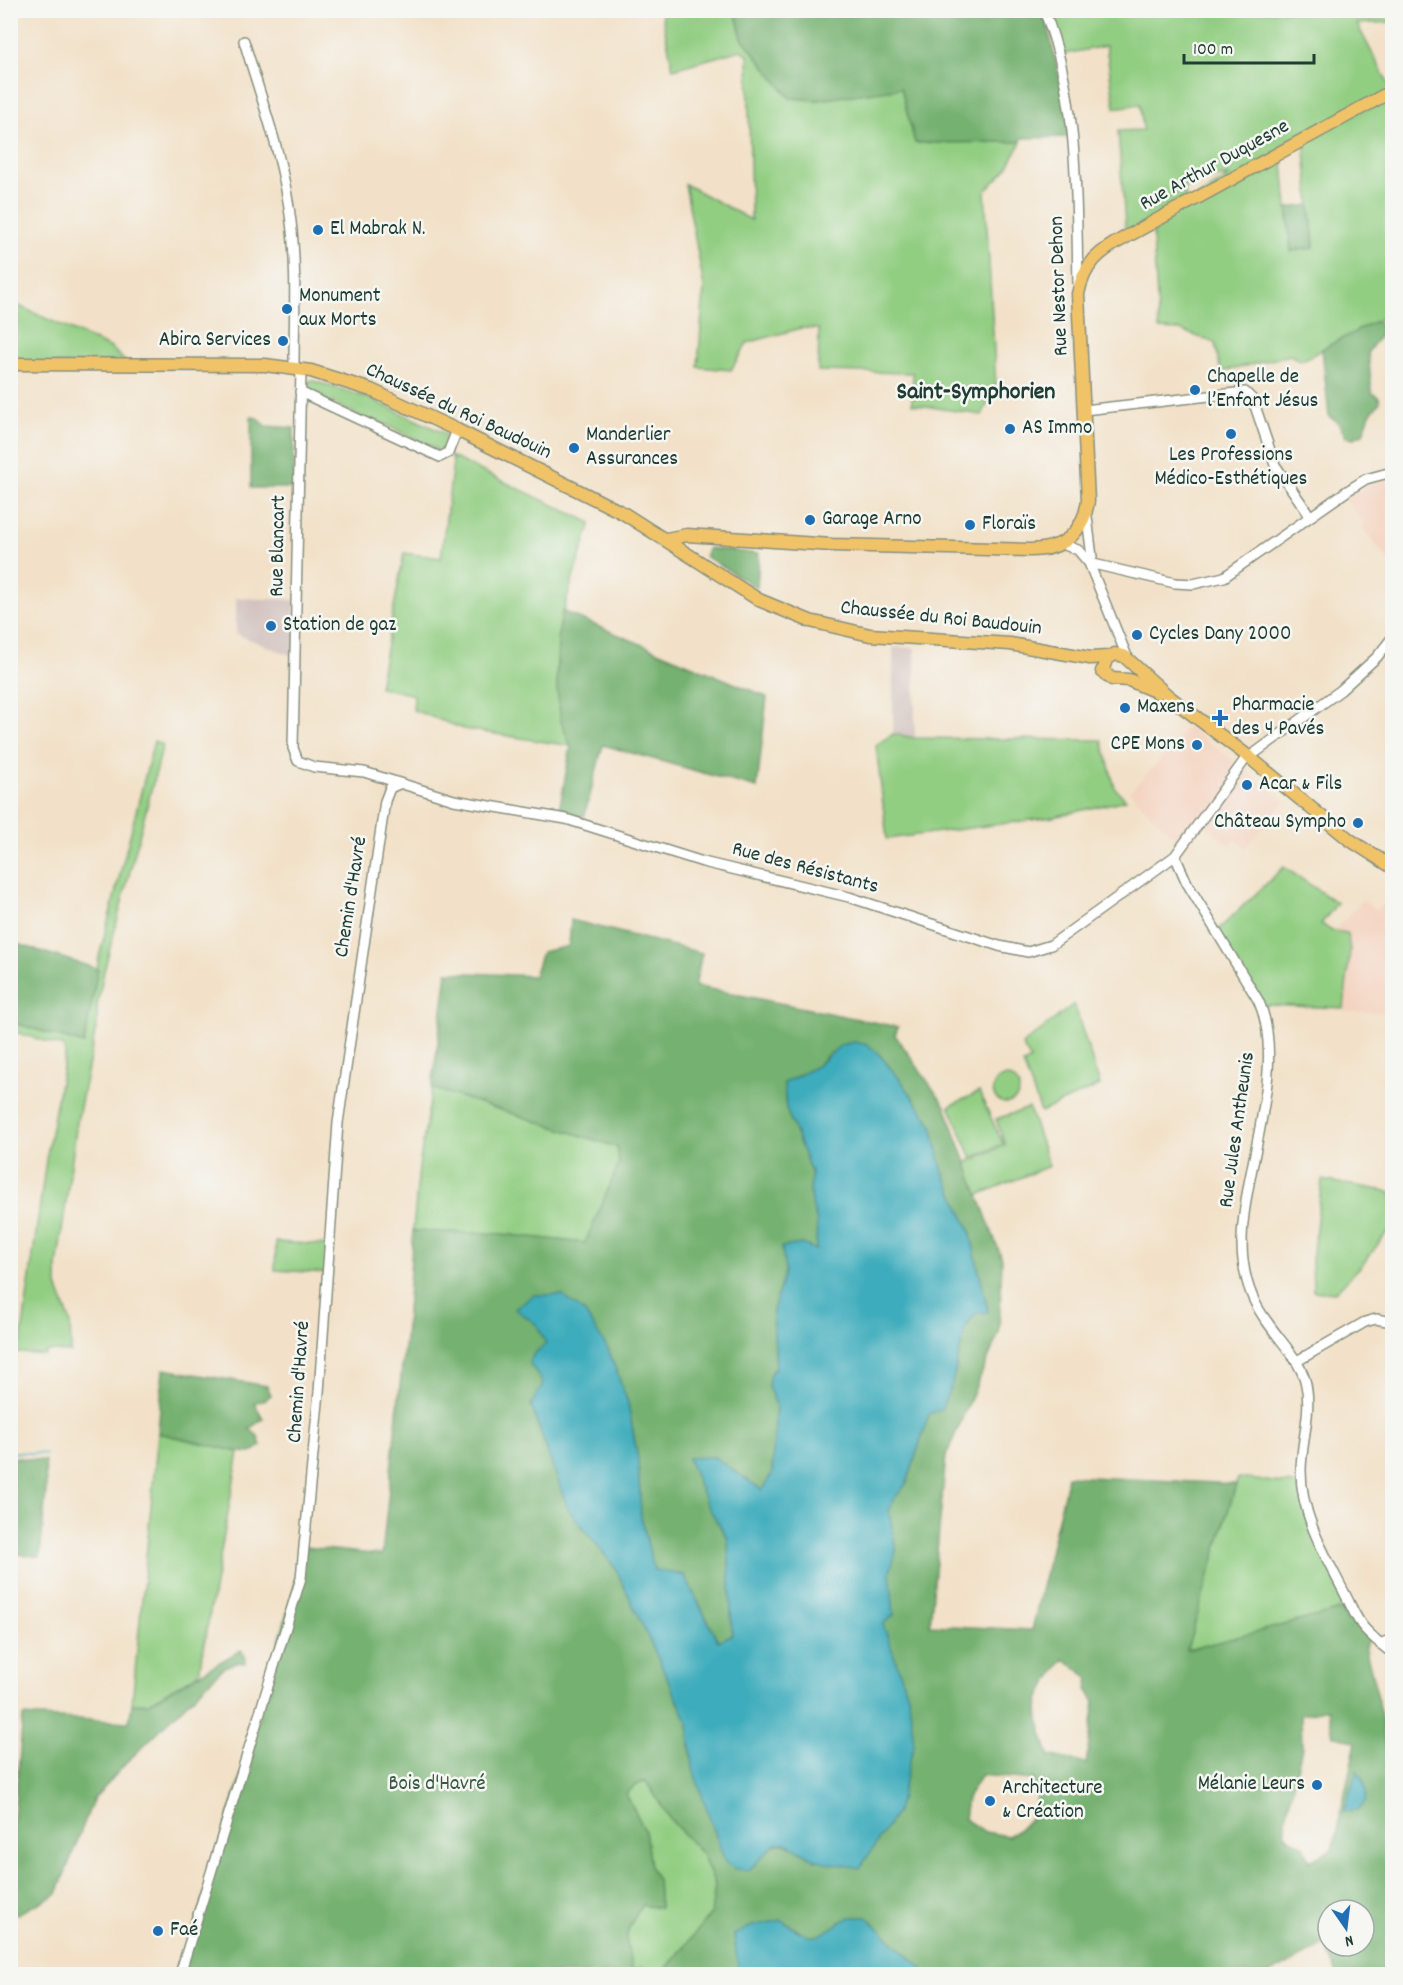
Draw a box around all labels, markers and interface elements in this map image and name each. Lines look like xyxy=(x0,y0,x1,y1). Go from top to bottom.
scale bar xyxy=(1184,27,1314,65)
text: 100 m xyxy=(1193,38,1233,63)
street label: Rue Arthur Duquesne xyxy=(1135,112,1295,220)
place label: El Mabrak N. xyxy=(330,215,426,245)
street label: Rue Nestor Dehon xyxy=(1043,215,1077,357)
marker: El Mabrak N. xyxy=(311,223,325,237)
place label: Monument aux Morts xyxy=(299,282,381,336)
marker: Monument aux Morts xyxy=(280,302,294,316)
place label: Abira Services xyxy=(159,326,271,356)
marker: Abira Services xyxy=(276,334,290,348)
street label: Chaussée du Roi Baudouin xyxy=(360,356,556,468)
place label: Chapelle de l’Enfant Jésus xyxy=(1207,363,1318,417)
district label: Saint-Symphorien xyxy=(897,376,1055,410)
marker: Chapelle de l’Enfant Jésus xyxy=(1188,383,1202,397)
place label: AS Immo xyxy=(1022,414,1092,444)
place label: Manderlier Assurances xyxy=(586,421,678,475)
marker: AS Immo xyxy=(1003,422,1017,436)
marker: Les Professions Médico-Esthétiques xyxy=(1224,427,1238,441)
marker: Manderlier Assurances xyxy=(567,441,581,455)
place label: Les Professions Médico-Esthétiques xyxy=(1155,441,1307,495)
street label: Rue Blancart xyxy=(263,495,295,597)
place label: Garage Arno xyxy=(822,505,922,535)
place label: Floraïs xyxy=(982,510,1036,540)
marker: Garage Arno xyxy=(803,513,817,527)
marker: Floraïs xyxy=(963,518,977,532)
street label: Chaussée du Roi Baudouin xyxy=(839,594,1043,644)
place label: Station de gaz xyxy=(283,611,396,641)
marker: Station de gaz xyxy=(264,619,278,633)
place label: Cycles Dany 2000 xyxy=(1149,620,1291,650)
marker: Cycles Dany 2000 xyxy=(1130,628,1144,642)
place label: Pharmacie des 4 Pavés xyxy=(1232,691,1324,745)
place label: Maxens xyxy=(1137,693,1195,723)
marker: Maxens xyxy=(1118,701,1132,715)
marker: Pharmacie des 4 Pavés xyxy=(1213,711,1227,725)
place label: CPE Mons xyxy=(1111,730,1185,760)
marker: CPE Mons xyxy=(1190,738,1204,752)
place label: Acar & Fils xyxy=(1259,770,1342,800)
marker: Acar & Fils xyxy=(1240,778,1254,792)
place label: Château Sympho xyxy=(1214,808,1346,838)
marker: Château Sympho xyxy=(1351,816,1365,830)
street label: Chemin d'Havré xyxy=(328,834,376,960)
street label: Rue des Résistants xyxy=(728,835,882,903)
street label: Rue Jules Antheunis xyxy=(1212,1050,1264,1210)
street label: Chemin d'Havré xyxy=(281,1320,319,1444)
park label: Bois d'Havré xyxy=(389,1770,485,1800)
place label: Mélanie Leurs xyxy=(1198,1770,1305,1800)
place label: Architecture & Création xyxy=(1002,1774,1102,1828)
marker: Mélanie Leurs xyxy=(1310,1778,1324,1792)
marker: Architecture & Création xyxy=(983,1794,997,1808)
north arrow xyxy=(1316,1898,1376,1958)
place label: Faé xyxy=(170,1916,198,1946)
marker: Faé xyxy=(151,1924,165,1938)
text: N xyxy=(1342,1928,1356,1952)

